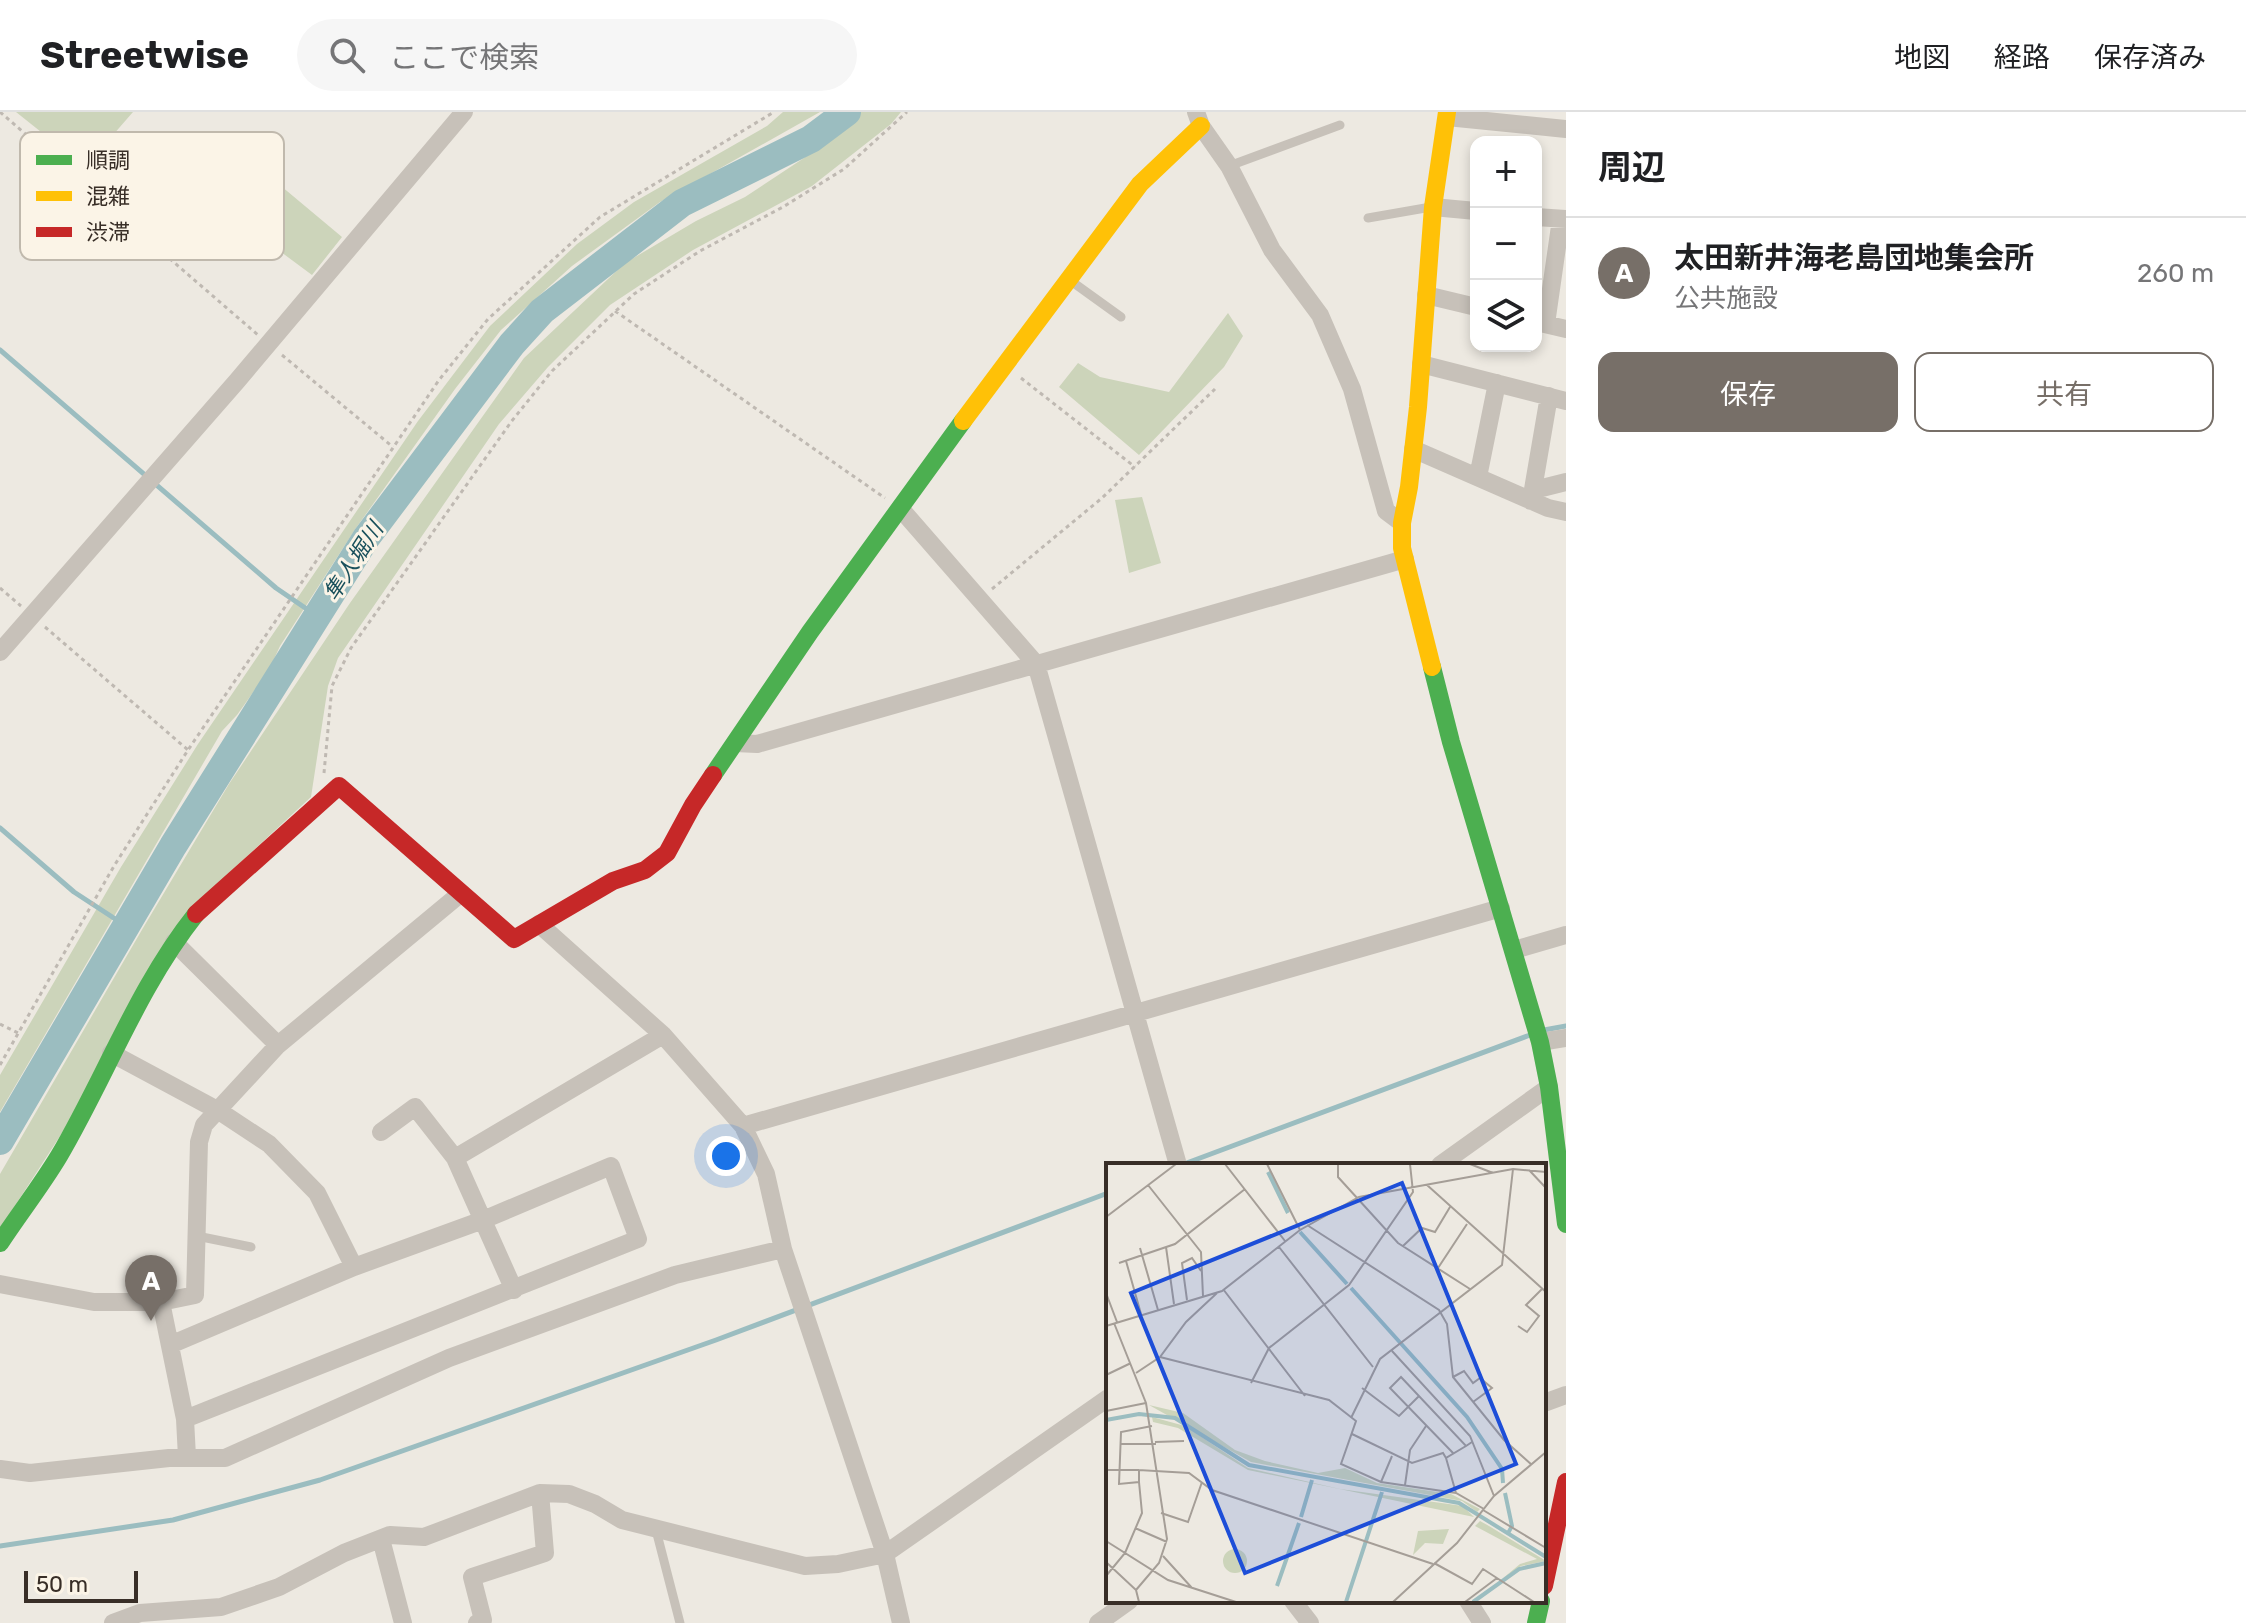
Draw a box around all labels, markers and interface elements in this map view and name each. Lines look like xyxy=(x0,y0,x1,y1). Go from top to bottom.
search box xyxy=(297,19,857,91)
text: Streetwise xyxy=(40,32,249,78)
icon: search xyxy=(325,33,369,77)
text: ここで検索 xyxy=(389,40,539,76)
text: 地図 xyxy=(1894,41,1950,74)
text: 経路 xyxy=(1994,41,2050,74)
text: 保存済み xyxy=(2094,41,2206,74)
legend xyxy=(20,132,284,260)
map controls xyxy=(1470,136,1542,352)
button: + xyxy=(1470,136,1542,208)
text: 順調 xyxy=(86,147,130,174)
text: 周辺 xyxy=(1598,147,1666,188)
text: 混雑 xyxy=(86,183,130,210)
button: − xyxy=(1470,208,1542,280)
text: 渋滞 xyxy=(86,219,130,246)
text: 太田新井海老島団地集会所 xyxy=(1674,240,2034,276)
text: A xyxy=(1615,258,1633,289)
text: 260 m xyxy=(2137,258,2214,289)
button: layers xyxy=(1470,280,1542,352)
text: 公共施設 xyxy=(1674,283,1778,314)
button: 保存 xyxy=(1598,352,1898,432)
button: 共有 xyxy=(1914,352,2214,432)
water label: 隼人堀川 xyxy=(318,515,390,606)
your location xyxy=(706,1136,746,1176)
inset map xyxy=(1106,1163,1546,1603)
pin: A xyxy=(125,1255,177,1321)
scale bar xyxy=(24,1567,138,1603)
text: 50 m xyxy=(36,1571,88,1598)

